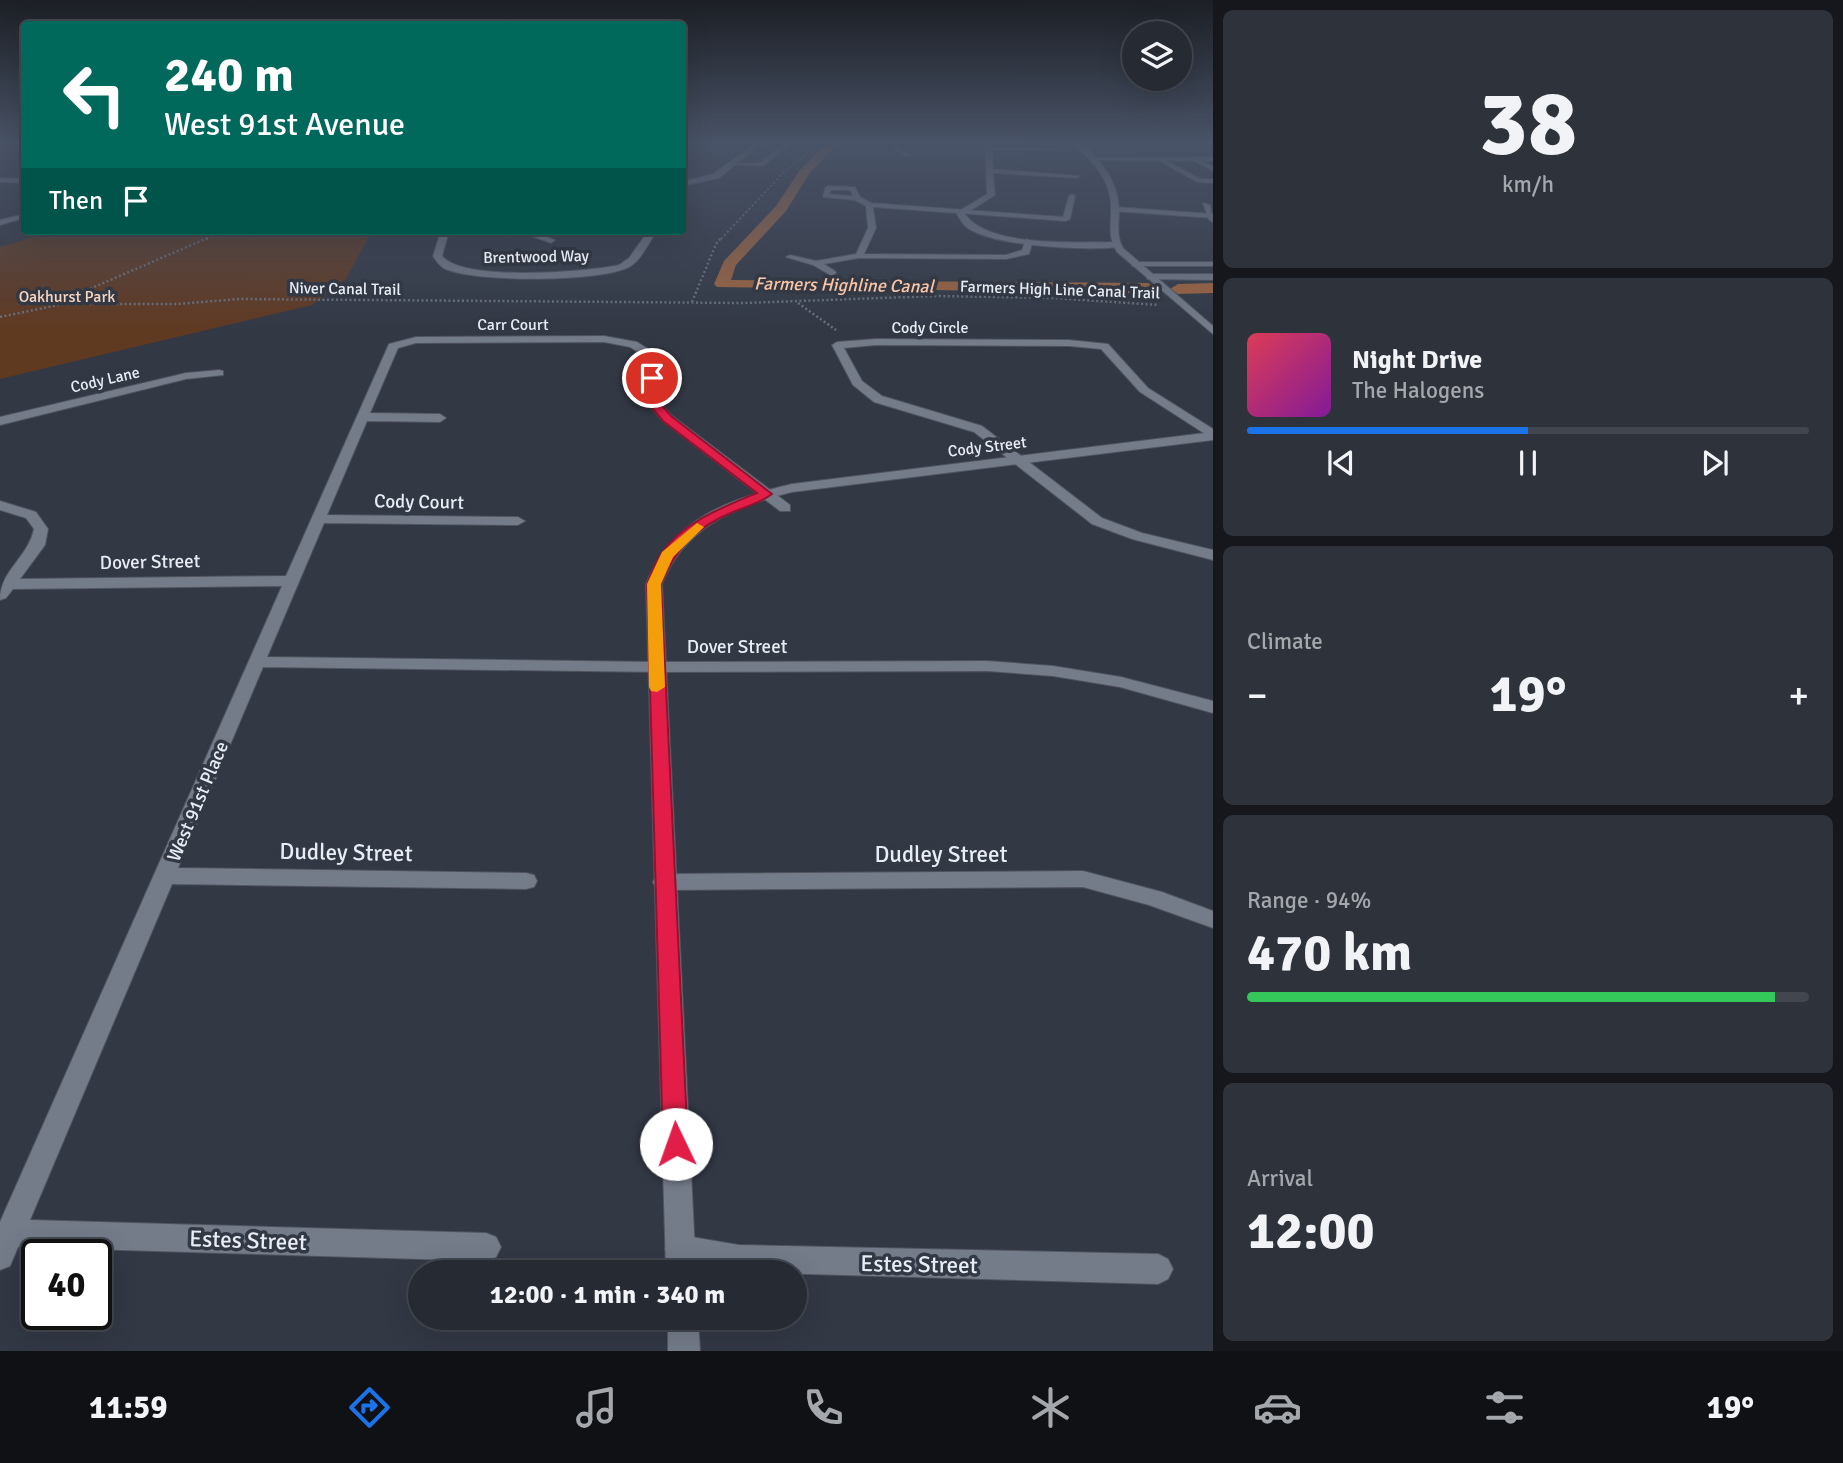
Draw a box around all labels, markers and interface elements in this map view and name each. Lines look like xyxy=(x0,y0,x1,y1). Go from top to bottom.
map controls xyxy=(1122,21,1192,91)
button: layers xyxy=(1122,21,1192,91)
text: 240 m xyxy=(164,45,294,105)
icon: left xyxy=(49,49,140,140)
text: 38 xyxy=(1479,68,1577,181)
text: West 91st Avenue xyxy=(164,105,405,144)
text: km/h xyxy=(1502,170,1554,199)
icon: arrive xyxy=(117,182,155,220)
text: Then xyxy=(49,185,103,217)
street label: Brentwood Way xyxy=(483,246,590,268)
water label: Farmers Highline Canal xyxy=(754,272,936,298)
street label: Farmers High Line Canal Trail xyxy=(960,277,1161,303)
street label: Niver Canal Trail xyxy=(289,278,402,300)
park label: Oakhurst Park xyxy=(19,287,115,307)
street label: Carr Court xyxy=(477,315,549,335)
street label: Cody Circle xyxy=(891,318,969,338)
text: Night Drive xyxy=(1352,344,1482,376)
pin xyxy=(622,348,682,408)
icon: arrive xyxy=(633,359,671,397)
street label: Cody Lane xyxy=(69,362,142,398)
text: The Halogens xyxy=(1352,376,1484,405)
street label: Cody Street xyxy=(947,432,1028,462)
icon: previous xyxy=(1322,444,1360,482)
icon: pause xyxy=(1509,444,1547,482)
icon: next xyxy=(1696,444,1734,482)
street label: Cody Court xyxy=(374,489,465,515)
street label: Dover Street xyxy=(100,549,201,575)
text: Climate xyxy=(1247,627,1323,656)
street label: Dover Street xyxy=(687,635,788,659)
text: 19° xyxy=(1490,662,1566,726)
text: − xyxy=(1247,672,1268,719)
text: + xyxy=(1788,672,1809,719)
street label: West 91st Place xyxy=(162,738,234,865)
street label: Dudley Street xyxy=(279,837,413,868)
street label: Dudley Street xyxy=(874,840,1008,869)
text: Range · 94% xyxy=(1247,886,1371,915)
text: 470 km xyxy=(1247,921,1412,985)
position arrow xyxy=(639,1107,713,1181)
text: Arrival xyxy=(1247,1164,1313,1193)
text: 12:00 xyxy=(1247,1199,1375,1263)
street label: Estes Street xyxy=(189,1224,307,1257)
speed limit sign: 40 xyxy=(21,1239,112,1330)
street label: Estes Street xyxy=(860,1249,978,1280)
text: 12:00 · 1 min · 340 m xyxy=(490,1279,725,1311)
icon: directions xyxy=(345,1383,394,1432)
icon: music xyxy=(572,1383,621,1432)
icon: phone xyxy=(799,1383,848,1432)
icon: climate xyxy=(1026,1383,1075,1432)
icon: car xyxy=(1253,1383,1302,1432)
icon: filters xyxy=(1480,1383,1529,1432)
text: 11:59 xyxy=(89,1388,167,1427)
text: 19° xyxy=(1707,1388,1754,1427)

